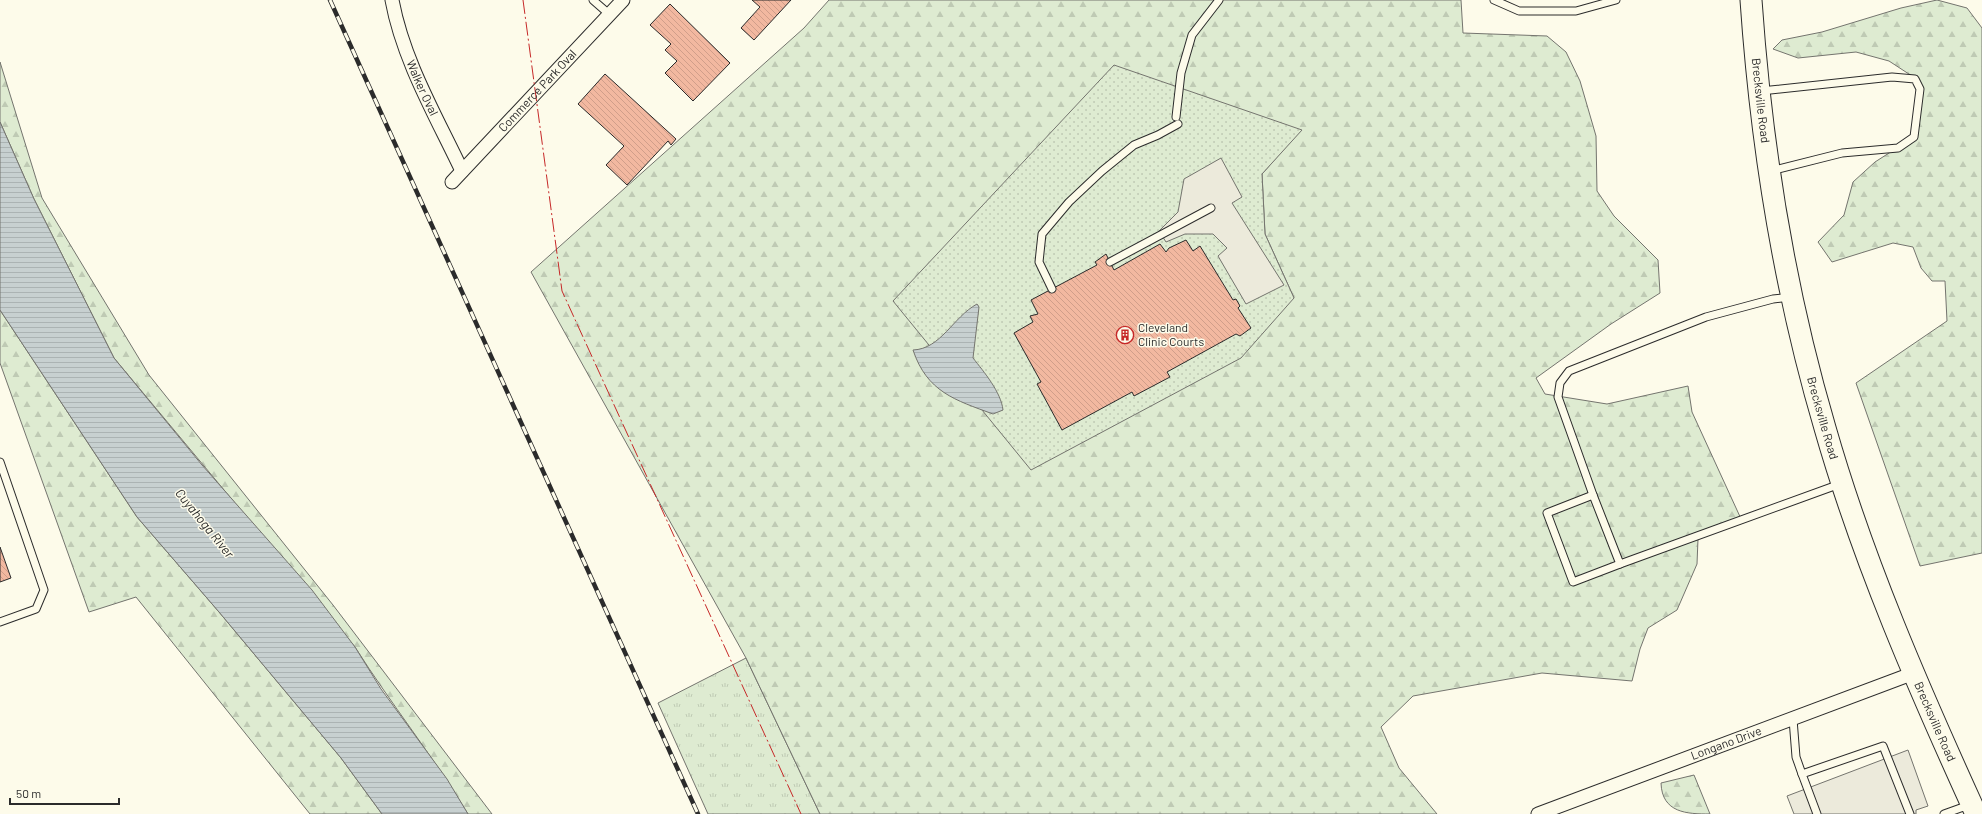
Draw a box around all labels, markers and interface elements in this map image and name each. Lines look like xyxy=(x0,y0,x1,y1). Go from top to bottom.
street label: Commerce Park Oval xyxy=(495,46,579,134)
street label: Walker Oval xyxy=(404,57,442,118)
street label: Brecksville Road xyxy=(1750,57,1773,144)
place label: Cleveland Clinic Courts xyxy=(1138,320,1204,348)
building icon: Cleveland Clinic Courts xyxy=(1115,325,1135,345)
street label: Brecksville Road xyxy=(1805,375,1842,461)
water label: Cuyahoga River xyxy=(172,485,238,561)
street label: Brecksville Road xyxy=(1912,679,1959,763)
street label: Longano Drive xyxy=(1689,723,1763,762)
scale bar xyxy=(10,780,119,806)
text: 50 m xyxy=(16,786,41,800)

